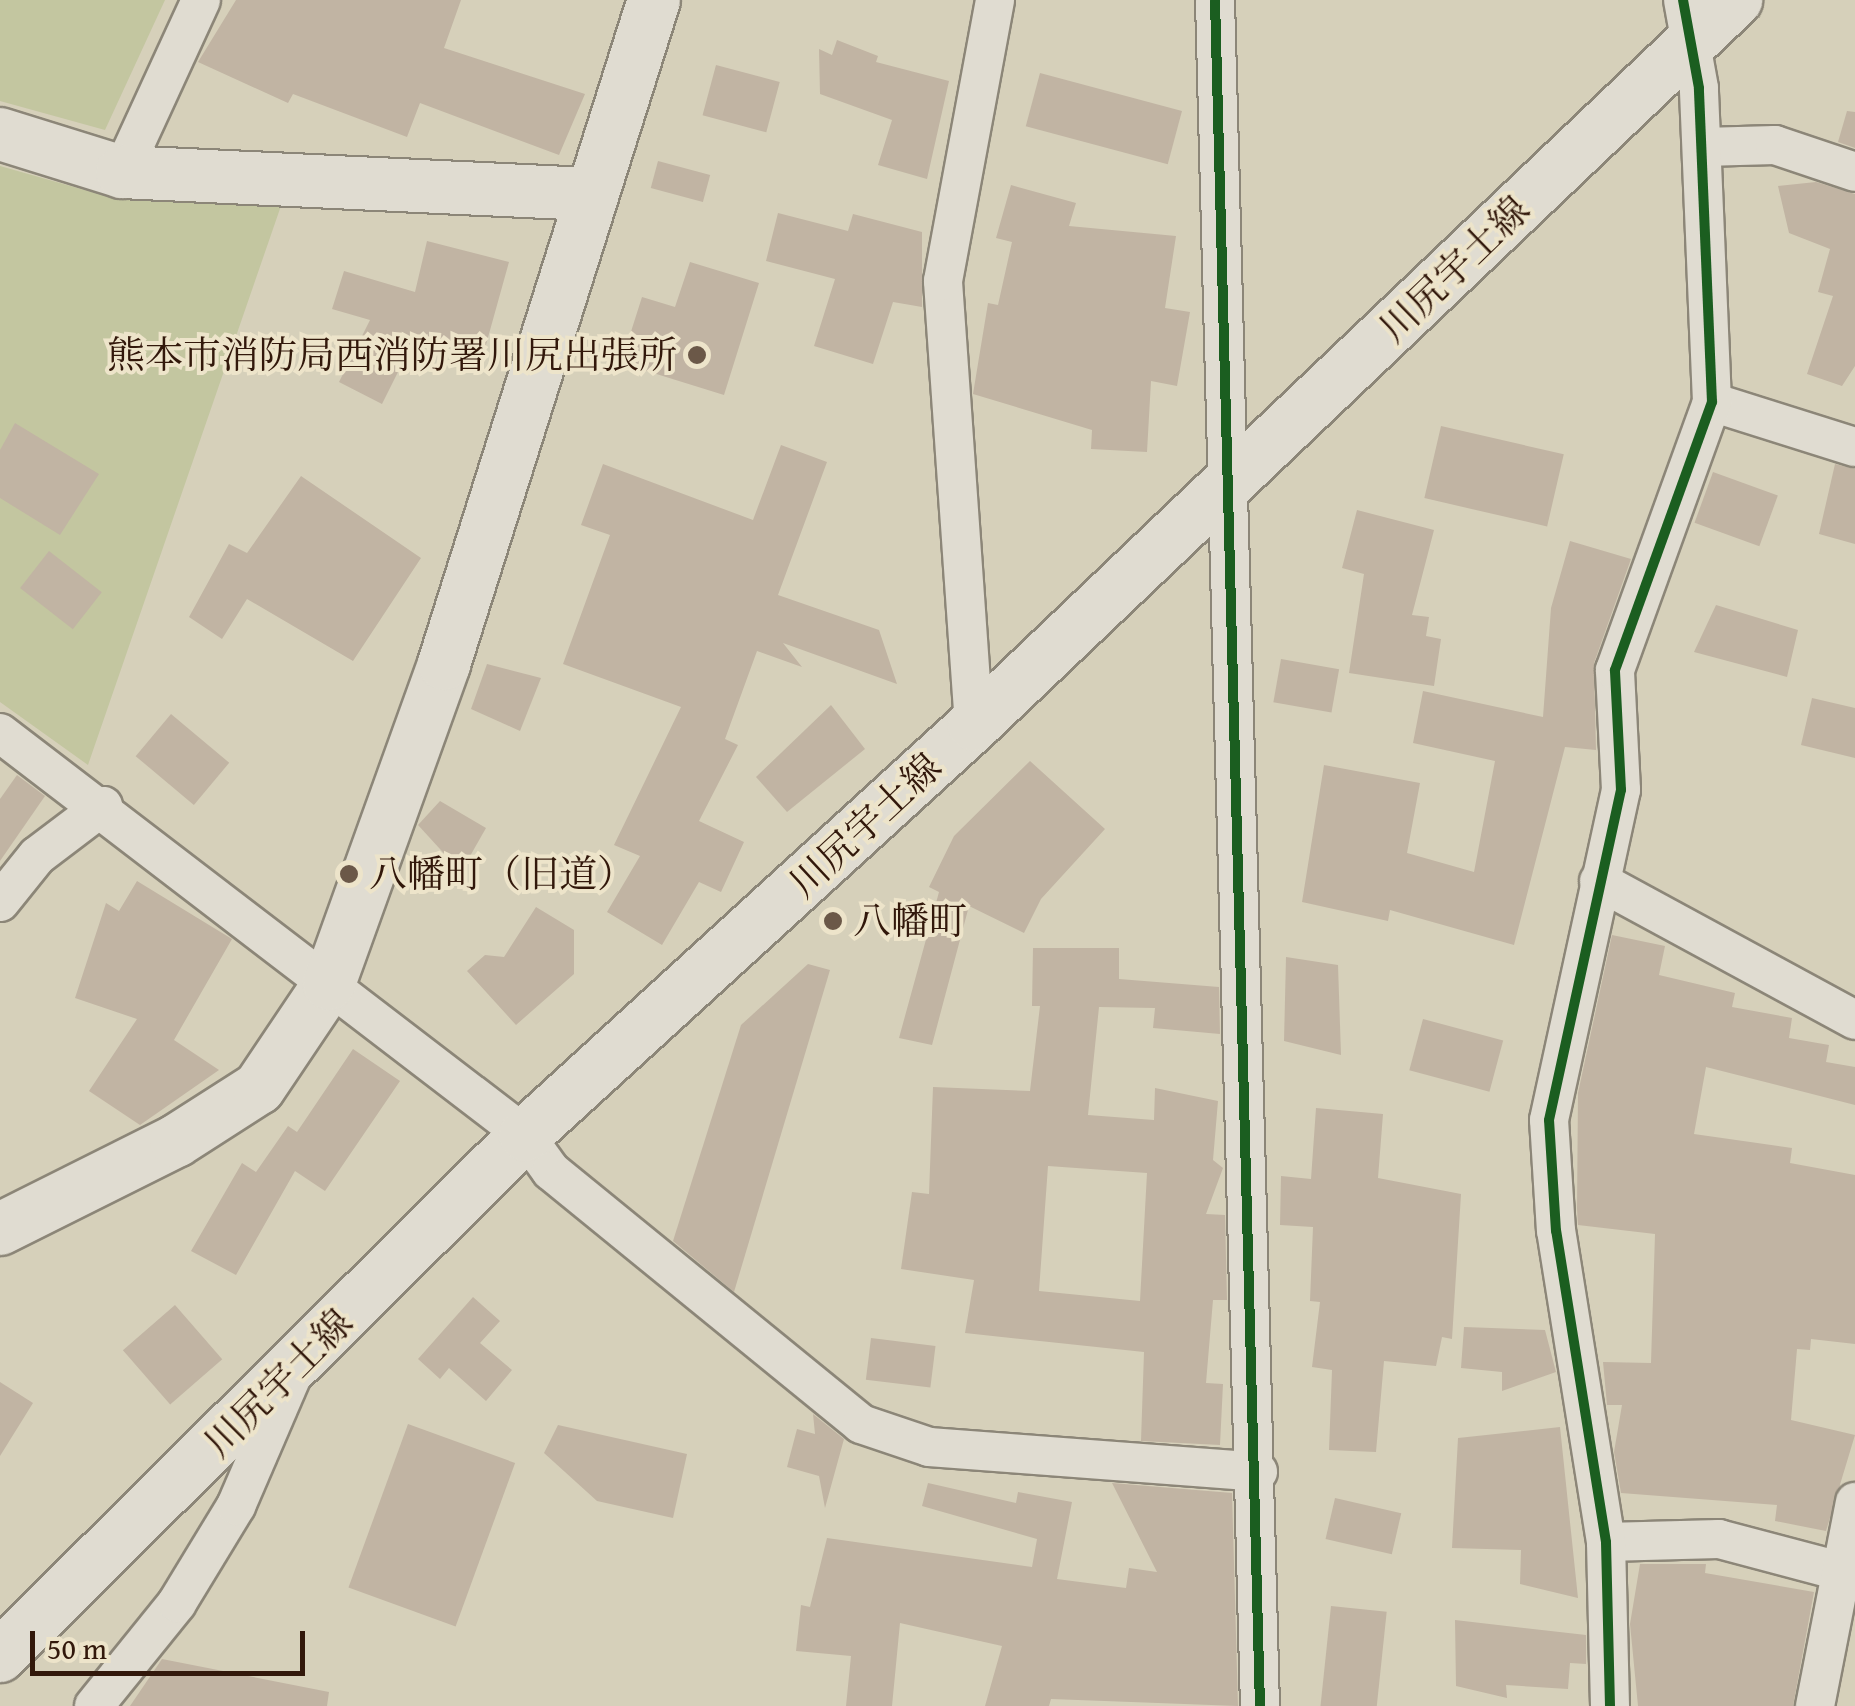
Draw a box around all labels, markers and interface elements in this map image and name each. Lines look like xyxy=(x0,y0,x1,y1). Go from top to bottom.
street label: 川尻宇土線 xyxy=(1370,187,1538,351)
place label: 熊本市消防局西消防署川尻出張所 xyxy=(107,332,677,378)
marker: 熊本市消防局西消防署川尻出張所 xyxy=(686,344,708,366)
street label: 川尻宇土線 xyxy=(780,744,950,906)
place label: 八幡町（旧道） xyxy=(369,851,635,897)
marker: 八幡町（旧道） xyxy=(338,863,360,885)
place label: 八幡町 xyxy=(853,898,967,944)
marker: 八幡町 xyxy=(822,910,844,932)
street label: 川尻宇土線 xyxy=(195,1300,361,1466)
scale bar xyxy=(35,1611,310,1673)
text: 50 m xyxy=(47,1626,107,1670)

